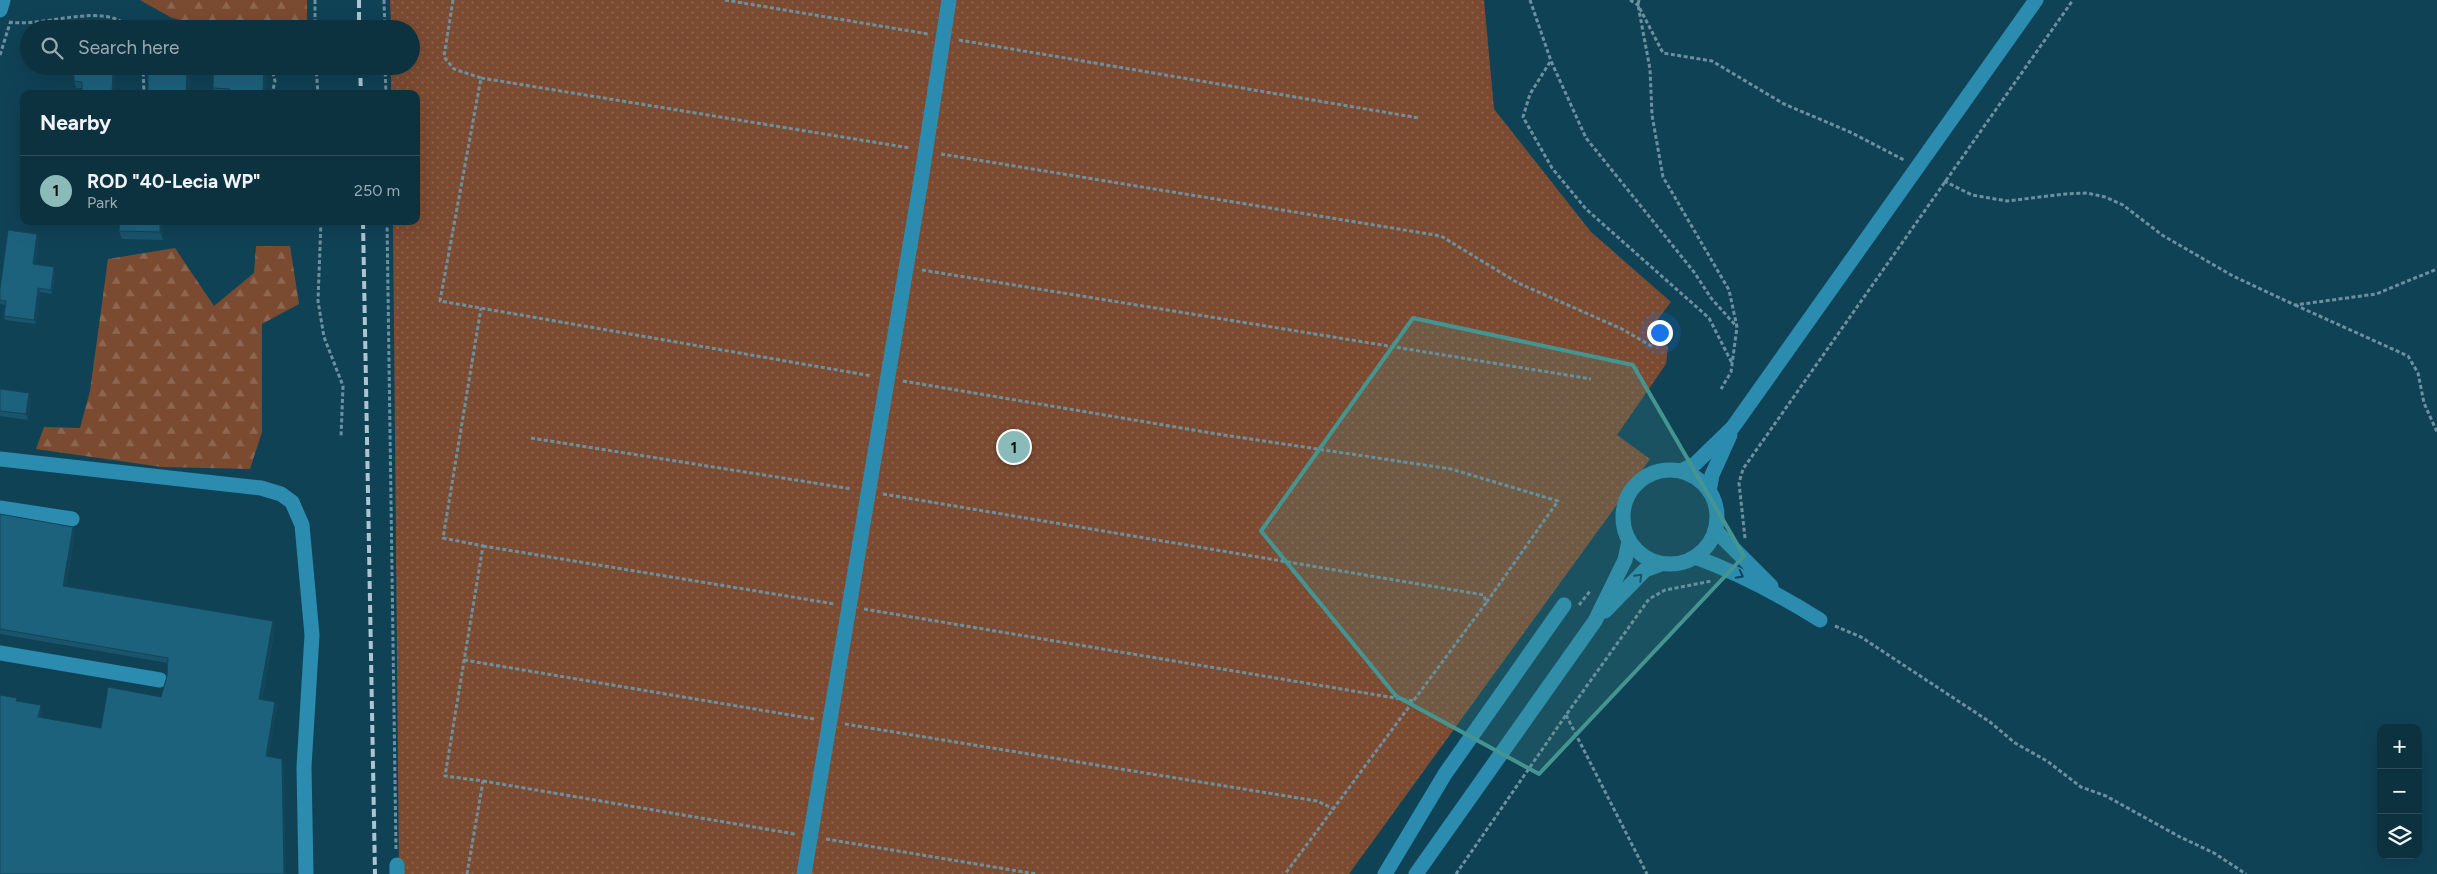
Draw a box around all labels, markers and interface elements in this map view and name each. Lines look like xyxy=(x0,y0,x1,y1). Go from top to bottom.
search box xyxy=(20,20,420,75)
icon: search xyxy=(38,34,66,62)
text: Search here xyxy=(78,36,180,59)
text: Nearby xyxy=(40,110,111,135)
text: ROD "40-Lecia WP" xyxy=(87,170,261,193)
text: 1 xyxy=(53,181,59,200)
text: 250 m xyxy=(354,181,400,200)
text: Park xyxy=(87,193,117,212)
your location xyxy=(1647,320,1673,346)
pin: 1 xyxy=(998,428,1030,466)
one-way arrow xyxy=(1734,569,1743,579)
one-way arrow xyxy=(1633,574,1642,583)
map controls xyxy=(2377,724,2422,859)
button: + xyxy=(2377,724,2422,769)
button: − xyxy=(2377,769,2422,814)
button: layers xyxy=(2377,814,2422,859)

